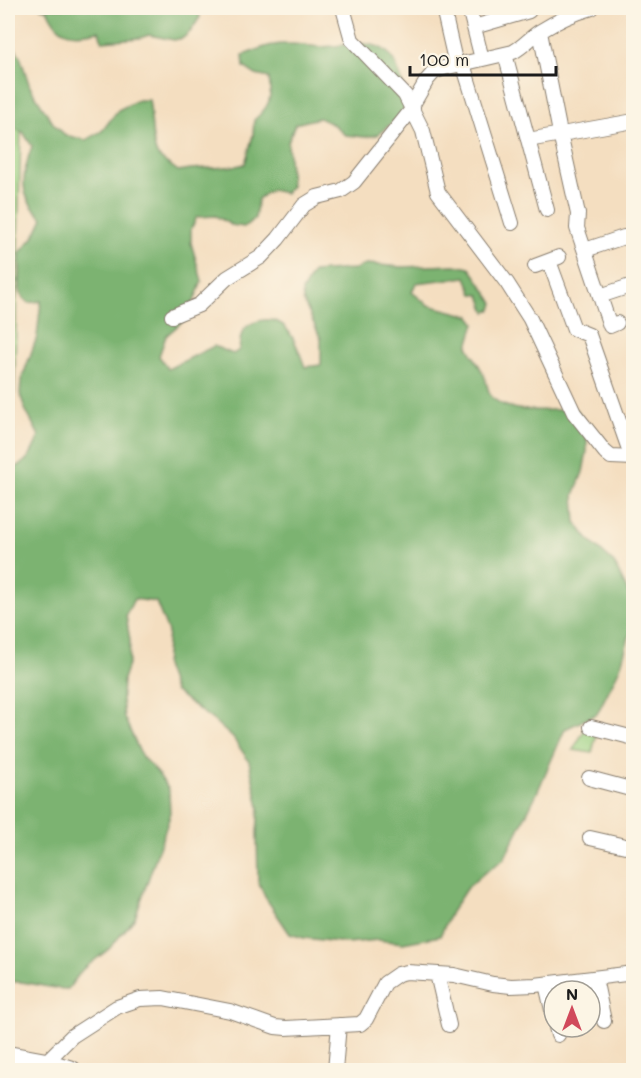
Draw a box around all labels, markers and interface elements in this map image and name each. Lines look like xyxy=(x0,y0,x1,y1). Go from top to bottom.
scale bar xyxy=(410,39,556,77)
text: 100 m xyxy=(419,47,469,71)
north arrow xyxy=(542,979,602,1039)
text: N xyxy=(566,983,578,1004)

